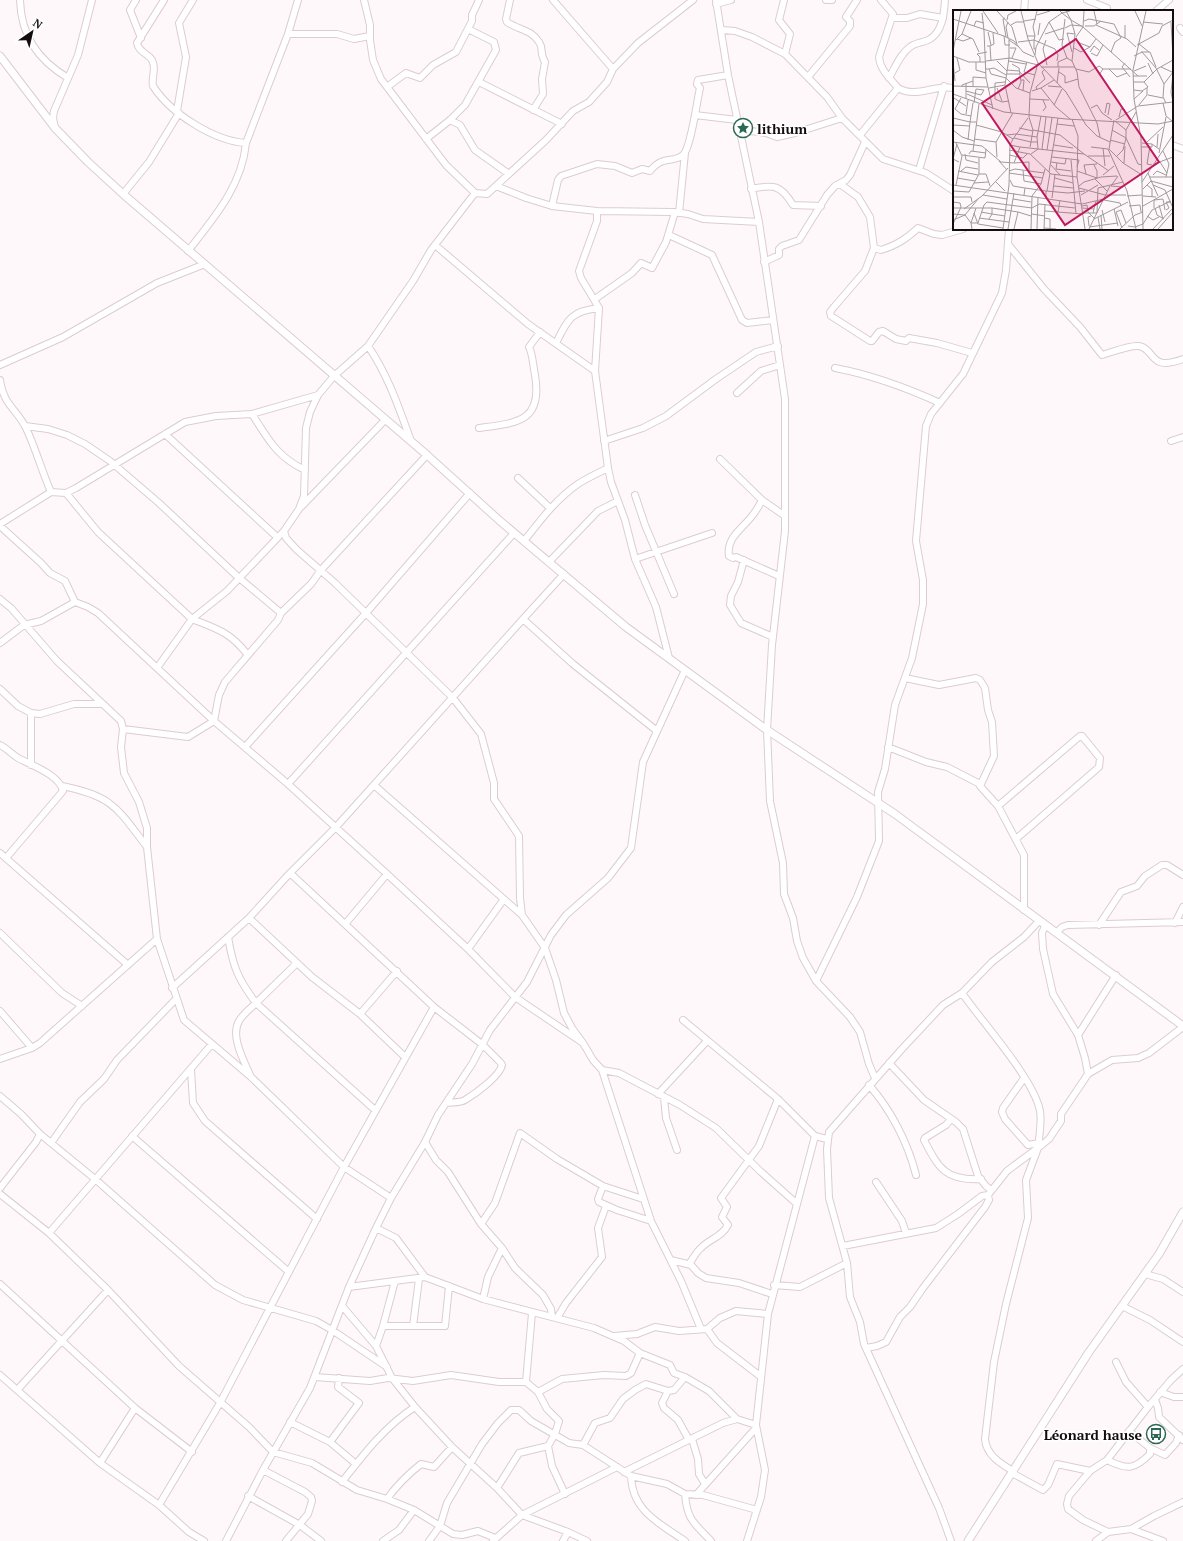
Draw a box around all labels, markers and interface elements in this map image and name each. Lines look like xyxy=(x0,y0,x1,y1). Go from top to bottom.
inset map xyxy=(953,10,1173,230)
north arrow xyxy=(12,12,52,52)
text: N xyxy=(30,16,46,32)
place icon: lithium xyxy=(732,117,754,139)
place label: lithium xyxy=(757,119,807,138)
bus stop icon: Léonard hause xyxy=(1145,1423,1167,1445)
place label: Léonard hause xyxy=(1044,1425,1142,1444)

